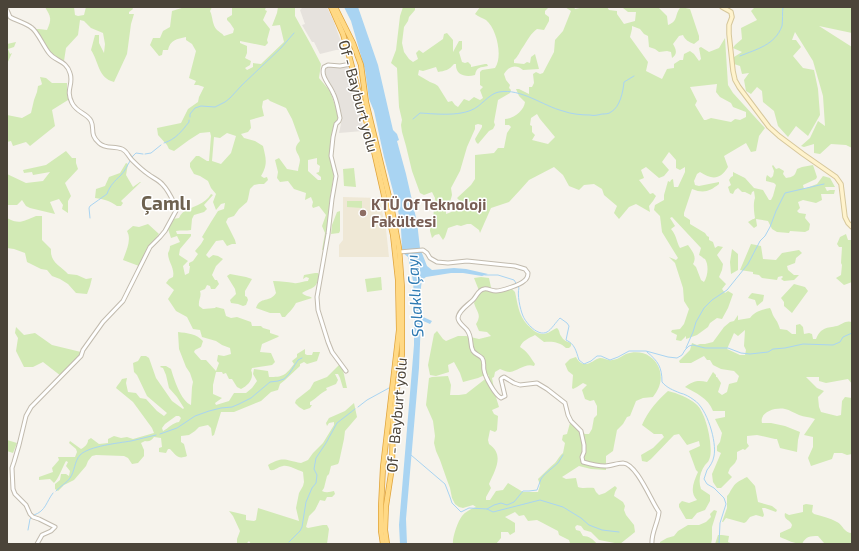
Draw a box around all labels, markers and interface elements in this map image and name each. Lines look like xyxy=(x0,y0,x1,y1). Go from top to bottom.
street label: Of - Bayburt yolu xyxy=(335,38,383,154)
district label: Çamlı xyxy=(141,191,191,215)
place label: KTÜ Of Teknoloji Fakültesi xyxy=(371,195,486,230)
marker: KTÜ Of Teknoloji Fakültesi xyxy=(358,208,368,218)
water label: Solaklı Çayı xyxy=(402,254,427,338)
street label: Of - Bayburt yolu xyxy=(382,357,410,473)

